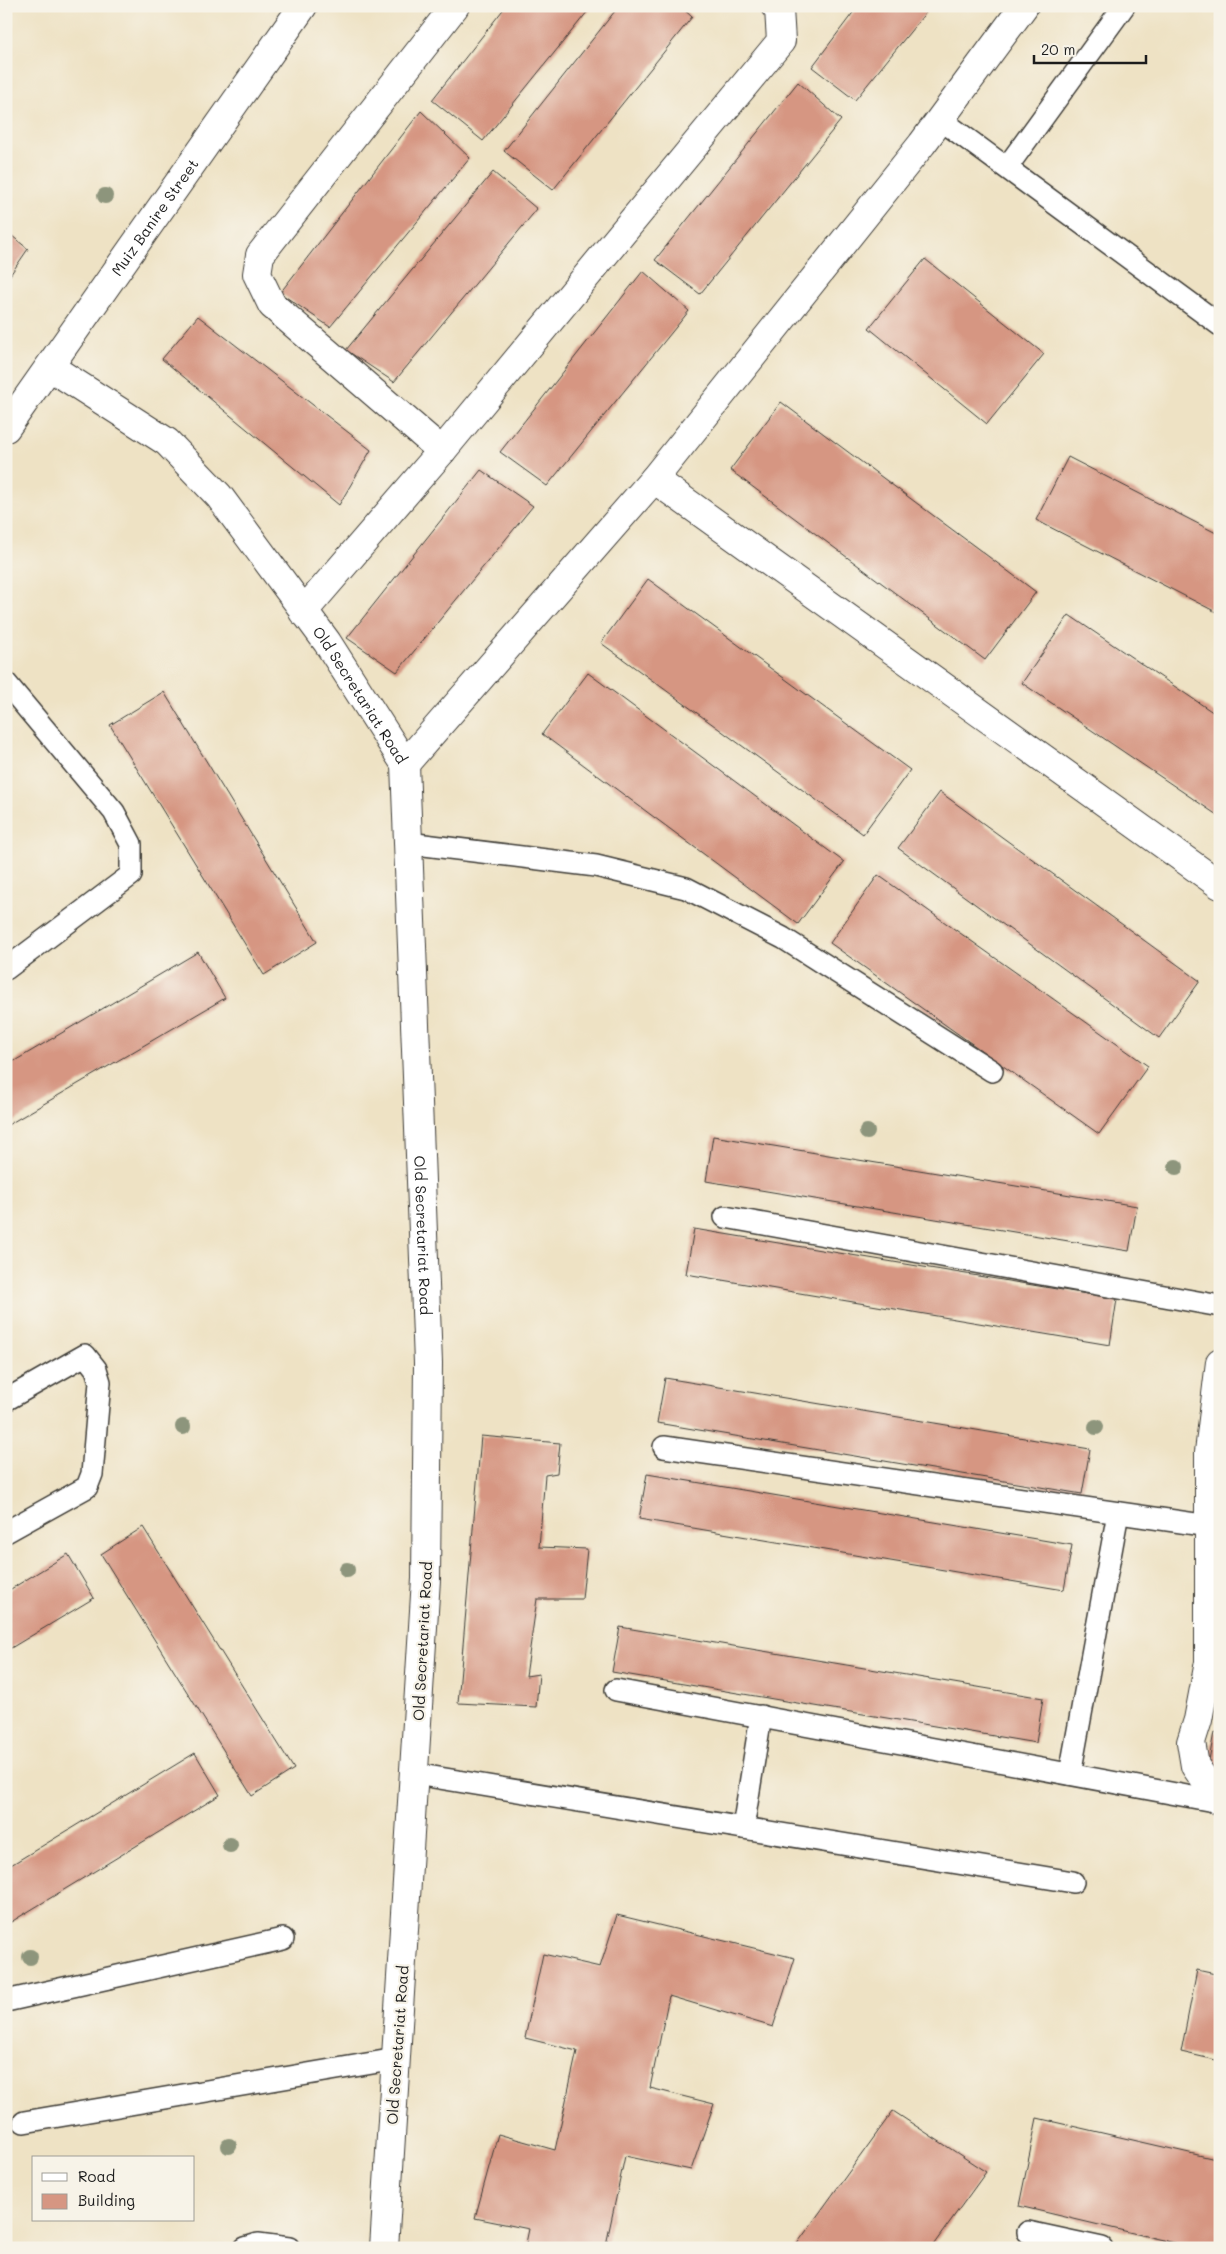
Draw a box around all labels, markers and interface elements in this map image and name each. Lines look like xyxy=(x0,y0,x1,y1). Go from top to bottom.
scale bar xyxy=(1034,32,1146,64)
text: 20 m xyxy=(1041,39,1075,59)
street label: Muiz Banire Street xyxy=(106,154,203,280)
street label: Old Secretariat Road xyxy=(309,622,412,767)
street label: Old Secretariat Road xyxy=(410,1155,436,1315)
street label: Old Secretariat Road xyxy=(408,1561,436,1721)
street label: Old Secretariat Road xyxy=(381,1965,413,2125)
legend xyxy=(32,2156,195,2222)
text: Road xyxy=(78,2166,115,2186)
text: Building xyxy=(78,2190,135,2210)

